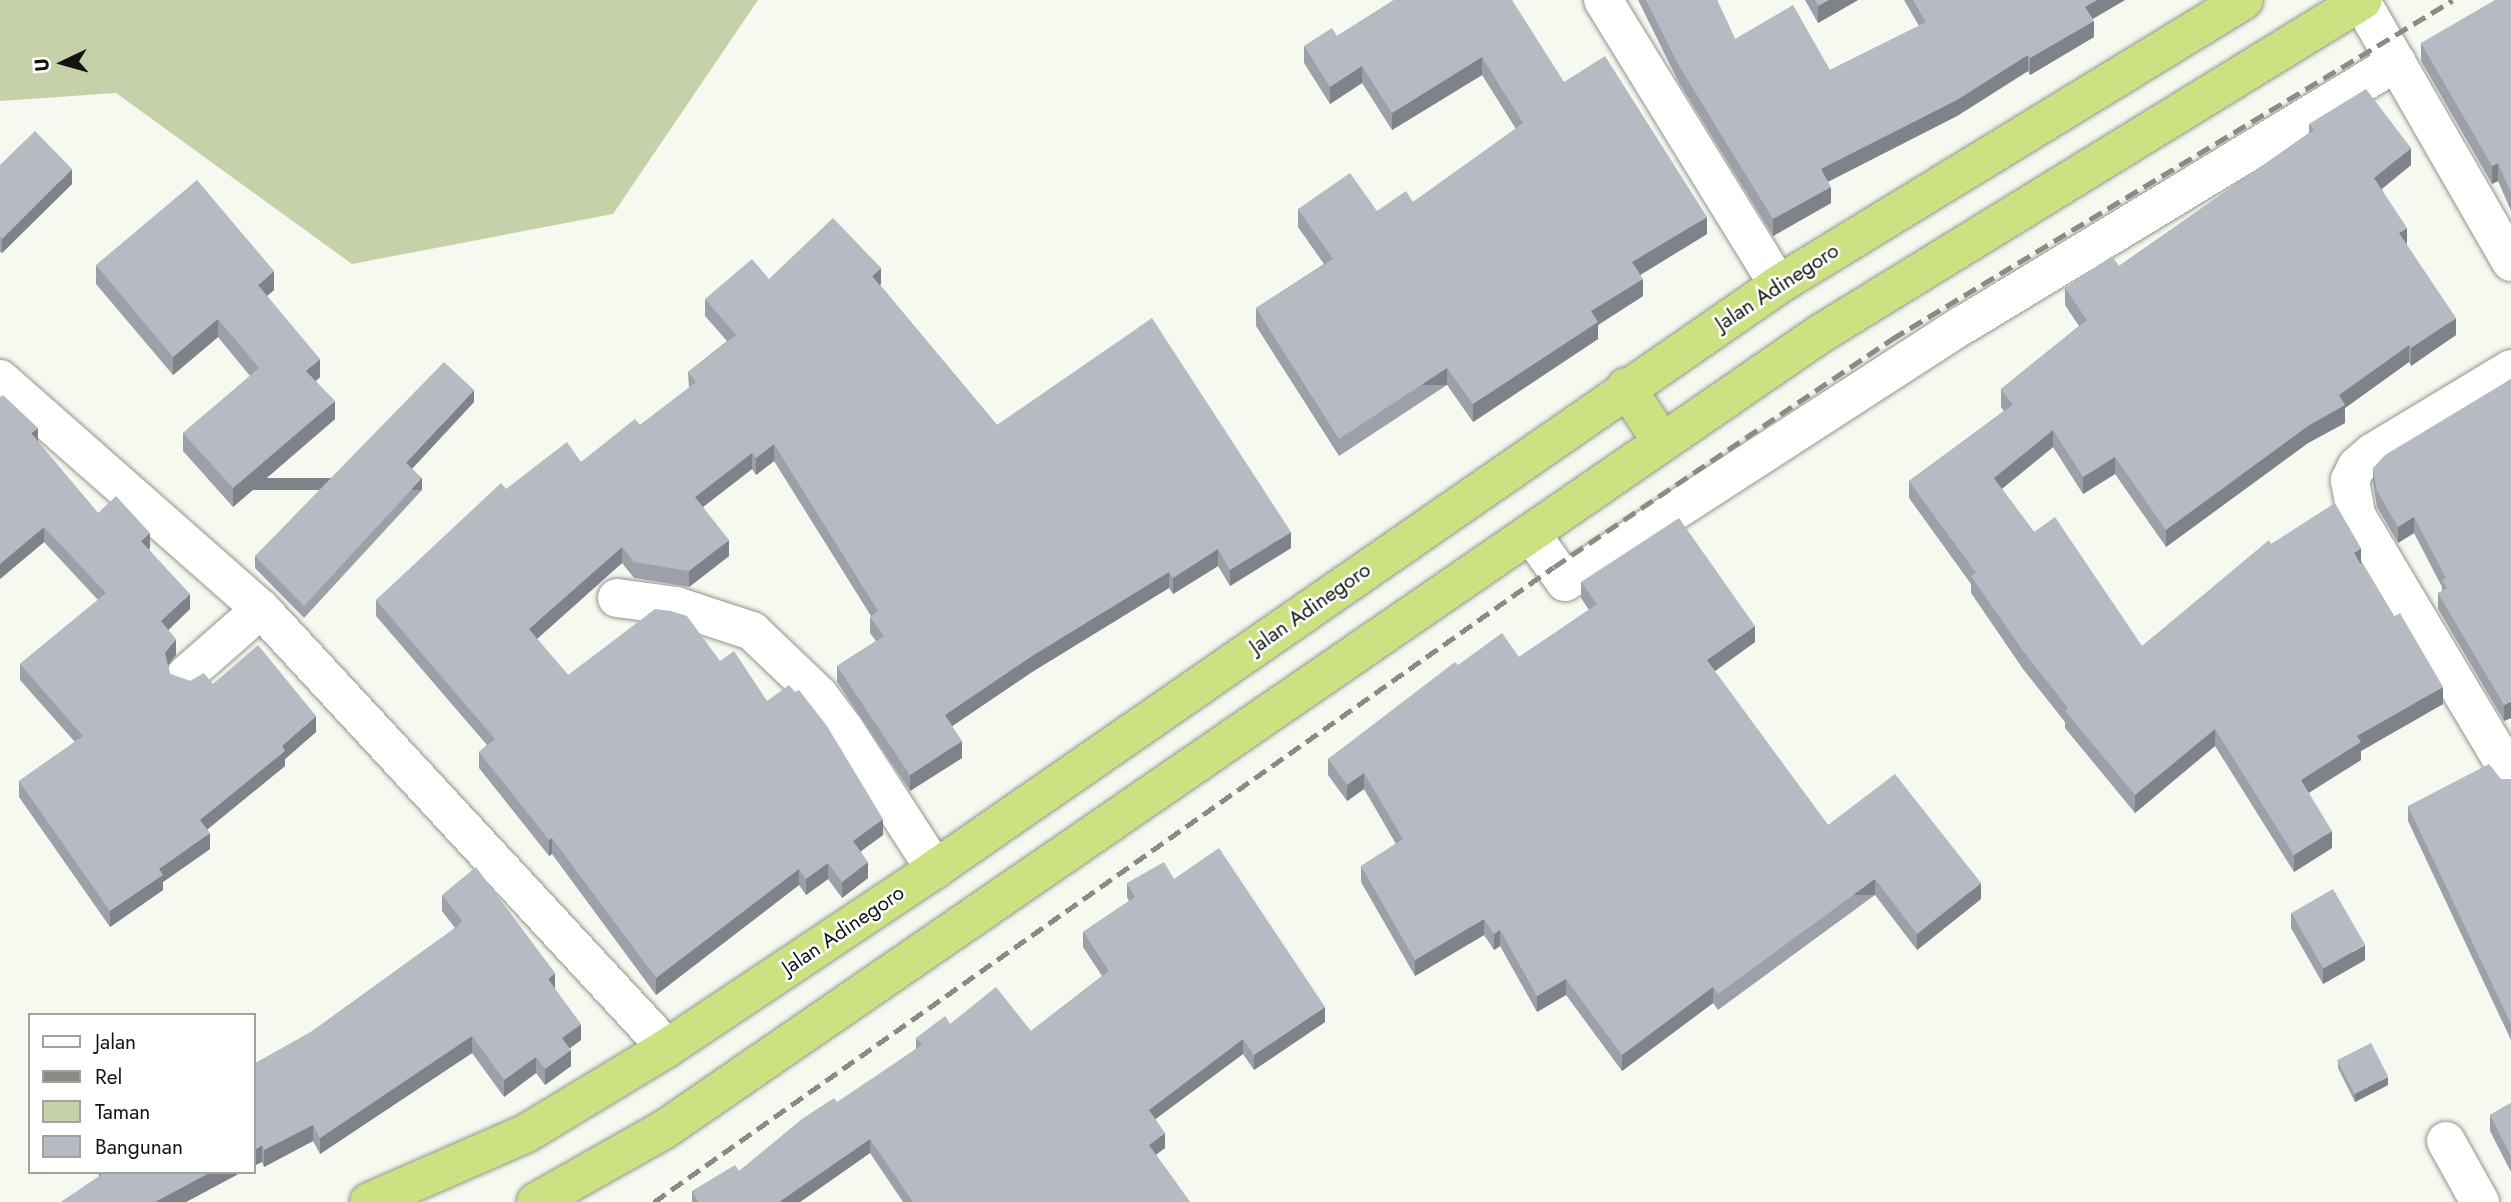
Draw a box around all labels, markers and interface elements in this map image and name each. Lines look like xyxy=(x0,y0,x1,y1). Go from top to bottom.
north arrow xyxy=(28,28,98,98)
text: U xyxy=(28,57,56,73)
street label: Jalan Adinegoro xyxy=(1710,238,1844,336)
street label: Jalan Adinegoro xyxy=(1244,557,1376,659)
street label: Jalan Adinegoro xyxy=(777,880,909,980)
legend xyxy=(28,1013,256,1174)
text: Jalan xyxy=(95,1027,136,1057)
text: Rel xyxy=(95,1062,122,1092)
text: Taman xyxy=(95,1097,150,1127)
text: Bangunan xyxy=(95,1132,183,1162)

